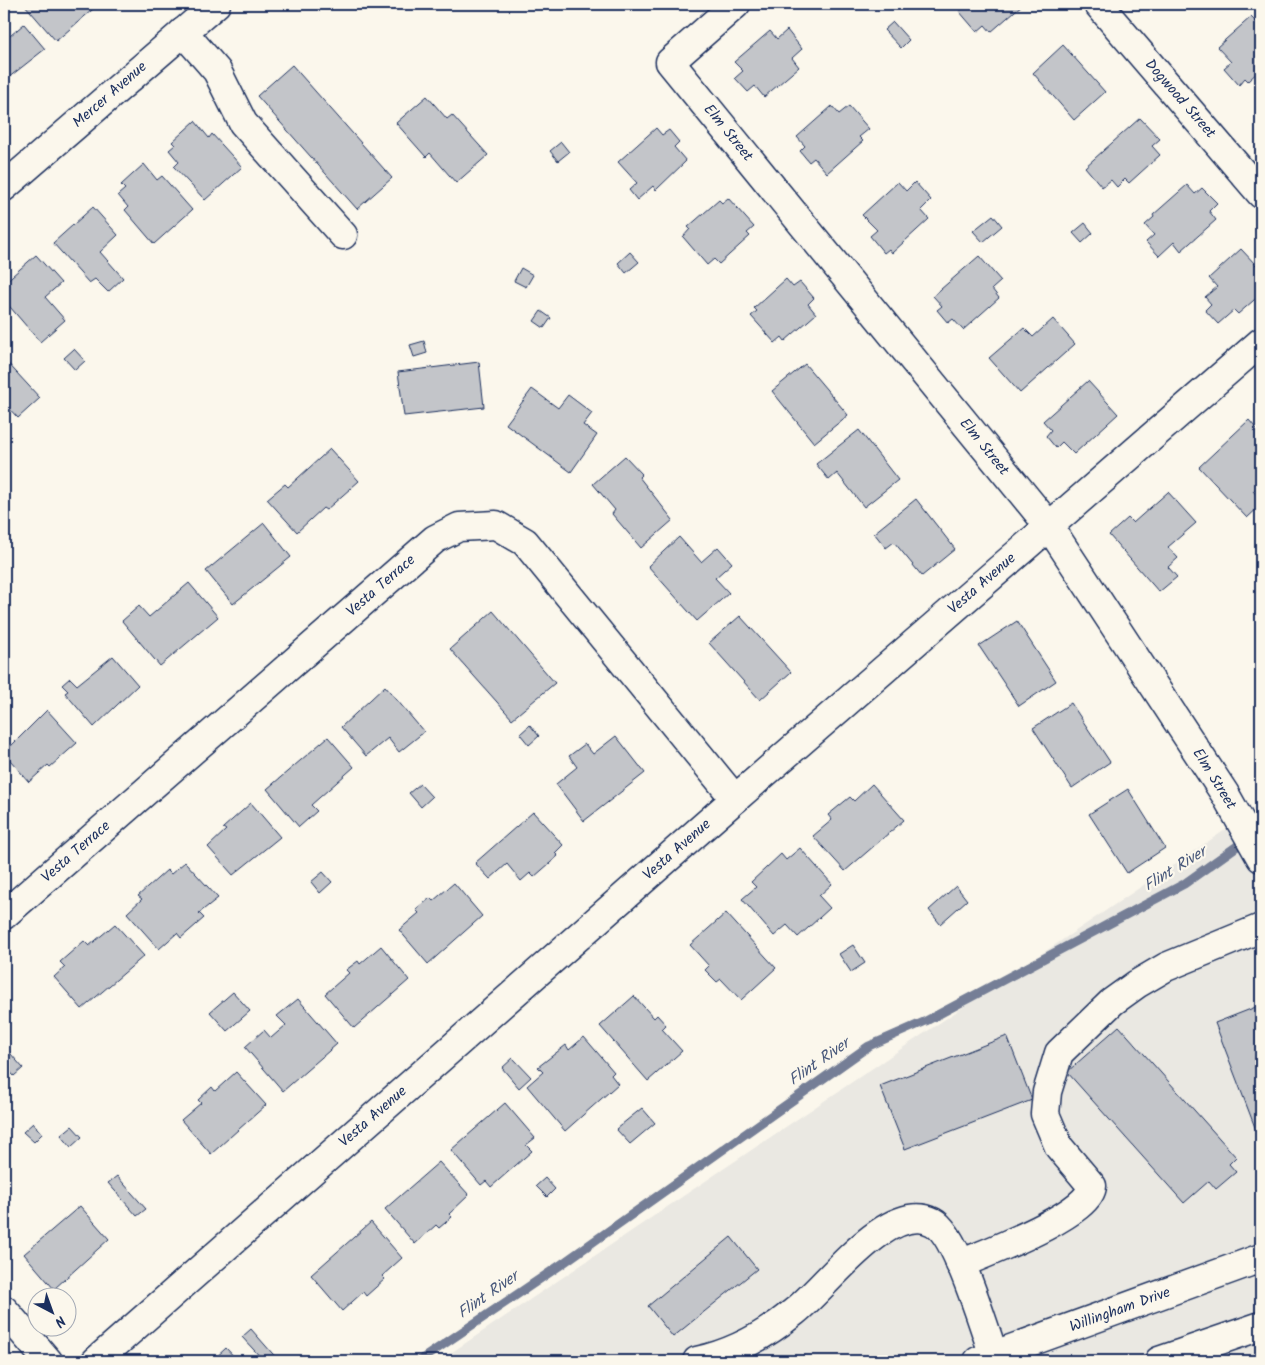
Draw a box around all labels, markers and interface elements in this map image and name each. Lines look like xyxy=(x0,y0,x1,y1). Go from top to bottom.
street label: Dogwood Street xyxy=(1139,54,1222,144)
street label: Mercer Avenue xyxy=(67,56,153,134)
street label: Elm Street xyxy=(697,99,759,167)
street label: Elm Street xyxy=(953,413,1015,481)
street label: Vesta Avenue xyxy=(942,547,1022,621)
street label: Vesta Terrace xyxy=(341,549,421,623)
street label: Elm Street xyxy=(1186,744,1242,815)
street label: Vesta Avenue xyxy=(637,813,717,887)
street label: Vesta Terrace xyxy=(36,815,116,889)
water label: Flint River xyxy=(1139,838,1214,898)
water label: Flint River xyxy=(783,1030,858,1092)
street label: Vesta Avenue xyxy=(333,1080,413,1154)
water label: Flint River xyxy=(452,1263,527,1325)
street label: Willingham Drive xyxy=(1066,1281,1174,1339)
north arrow xyxy=(28,1288,78,1338)
text: N xyxy=(49,1310,70,1332)

